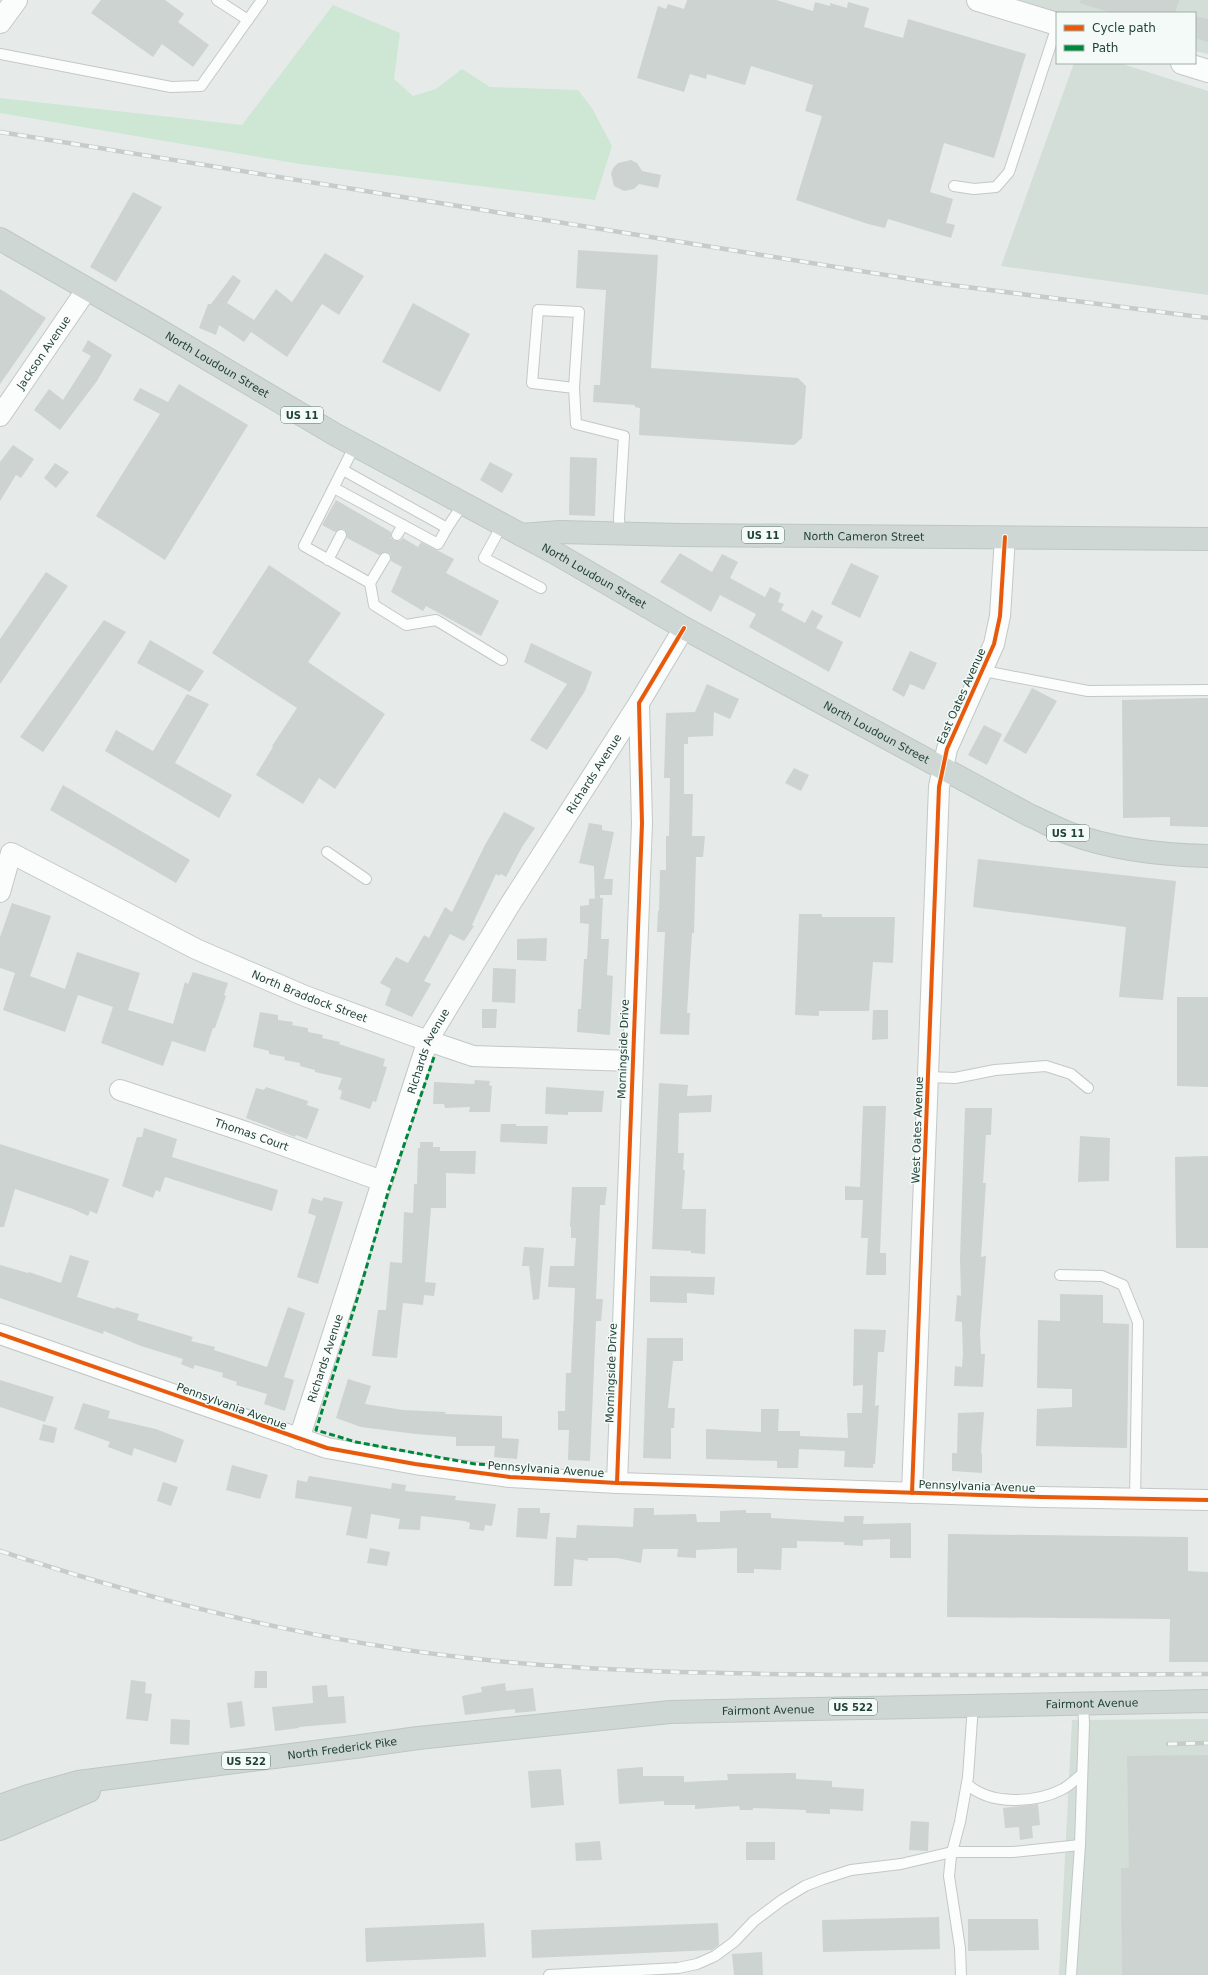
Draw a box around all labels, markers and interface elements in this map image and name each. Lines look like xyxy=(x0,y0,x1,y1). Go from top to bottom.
legend xyxy=(1056,12,1196,64)
text: Cycle path xyxy=(1092,21,1156,35)
text: Path xyxy=(1092,41,1118,55)
street label: Jackson Avenue xyxy=(14,313,74,393)
street label: North Loudoun Street xyxy=(163,329,272,401)
road number: US 11 xyxy=(281,407,323,423)
road number: US 11 xyxy=(742,527,784,543)
street label: North Cameron Street xyxy=(803,530,925,544)
street label: North Loudoun Street xyxy=(539,541,649,612)
street label: East Oates Avenue xyxy=(934,646,989,746)
street label: North Loudoun Street xyxy=(821,699,932,767)
street label: Richards Avenue xyxy=(564,732,625,816)
road number: US 11 xyxy=(1047,825,1089,841)
street label: North Braddock Street xyxy=(250,968,370,1026)
street label: Morningside Drive xyxy=(615,999,632,1099)
street label: Richards Avenue xyxy=(405,1006,453,1096)
street label: West Oates Avenue xyxy=(909,1076,926,1184)
street label: Thomas Court xyxy=(212,1116,291,1154)
street label: Richards Avenue xyxy=(305,1312,346,1404)
street label: Morningside Drive xyxy=(603,1323,620,1423)
street label: Pennsylvania Avenue xyxy=(175,1380,289,1433)
street label: Pennsylvania Avenue xyxy=(487,1459,605,1480)
street label: Pennsylvania Avenue xyxy=(918,1478,1036,1495)
street label: Fairmont Avenue xyxy=(1046,1696,1139,1711)
road number: US 522 xyxy=(829,1699,877,1715)
street label: Fairmont Avenue xyxy=(722,1703,815,1718)
street label: North Frederick Pike xyxy=(287,1735,398,1762)
road number: US 522 xyxy=(222,1753,270,1769)

